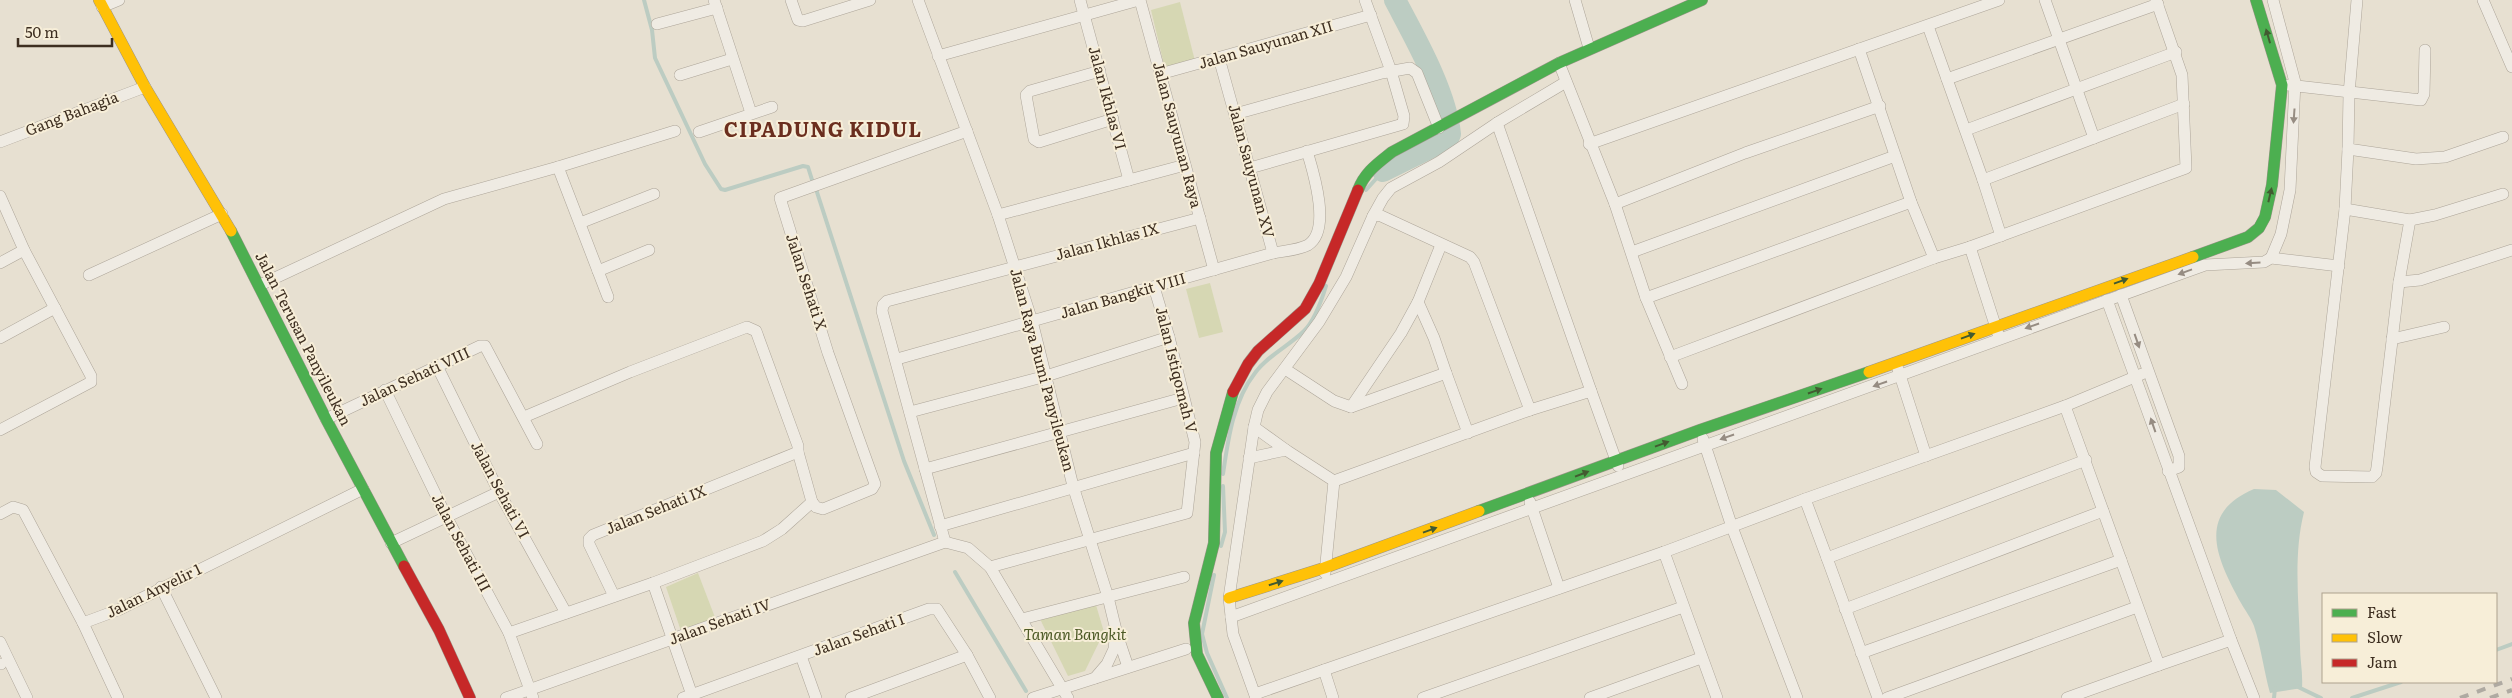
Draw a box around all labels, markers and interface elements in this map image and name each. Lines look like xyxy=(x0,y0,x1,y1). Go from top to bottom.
street label: Jalan Sauyunan XII xyxy=(1196,13,1336,74)
scale bar xyxy=(18,15,111,47)
text: 50 m xyxy=(25,20,59,43)
one-way arrow xyxy=(2263,28,2271,43)
street label: Jalan Ikhlas VI xyxy=(1084,43,1133,152)
street label: Jalan Sauyunan Raya xyxy=(1148,59,1209,211)
street label: Gang Bahagia xyxy=(22,84,122,141)
street label: Jalan Sauyunan XV xyxy=(1223,101,1281,240)
one-way arrow xyxy=(2289,108,2297,124)
district label: CIPADUNG KIDUL xyxy=(724,113,922,143)
one-way arrow xyxy=(2266,188,2274,203)
street label: Jalan Ikhlas IX xyxy=(1052,216,1161,265)
street label: Jalan Sehati X xyxy=(781,230,834,333)
street label: Jalan Terusan Panyileukan xyxy=(250,247,358,429)
one-way arrow xyxy=(2245,259,2261,267)
street label: Jalan Raya Bumi Panyileukan xyxy=(1005,265,1082,474)
street label: Jalan Bangkit VIII xyxy=(1057,266,1188,324)
one-way arrow xyxy=(2178,269,2193,276)
one-way arrow xyxy=(2114,277,2129,285)
street label: Jalan Istiqomah V xyxy=(1151,304,1204,435)
one-way arrow xyxy=(2024,323,2039,331)
one-way arrow xyxy=(1961,332,1976,340)
one-way arrow xyxy=(2134,334,2142,349)
street label: Jalan Sehati VIII xyxy=(355,340,473,411)
one-way arrow xyxy=(1872,380,1887,388)
one-way arrow xyxy=(1808,387,1823,395)
one-way arrow xyxy=(2148,417,2156,432)
one-way arrow xyxy=(1719,433,1734,441)
street label: Jalan Sehati VI xyxy=(466,437,537,542)
one-way arrow xyxy=(1654,440,1669,447)
one-way arrow xyxy=(1575,470,1590,478)
street label: Jalan Sehati IX xyxy=(602,478,710,539)
street label: Jalan Sehati III xyxy=(427,489,498,596)
one-way arrow xyxy=(1422,526,1437,533)
street label: Jalan Anyelir 1 xyxy=(102,557,205,623)
one-way arrow xyxy=(1269,579,1284,587)
street label: Jalan Sehati IV xyxy=(665,591,774,650)
legend xyxy=(2322,593,2497,683)
text: Fast xyxy=(2367,600,2396,623)
street label: Jalan Sehati I xyxy=(809,606,908,661)
park label: Taman Bangkit xyxy=(1023,622,1127,645)
text: Slow xyxy=(2367,625,2402,648)
text: Jam xyxy=(2367,650,2398,673)

